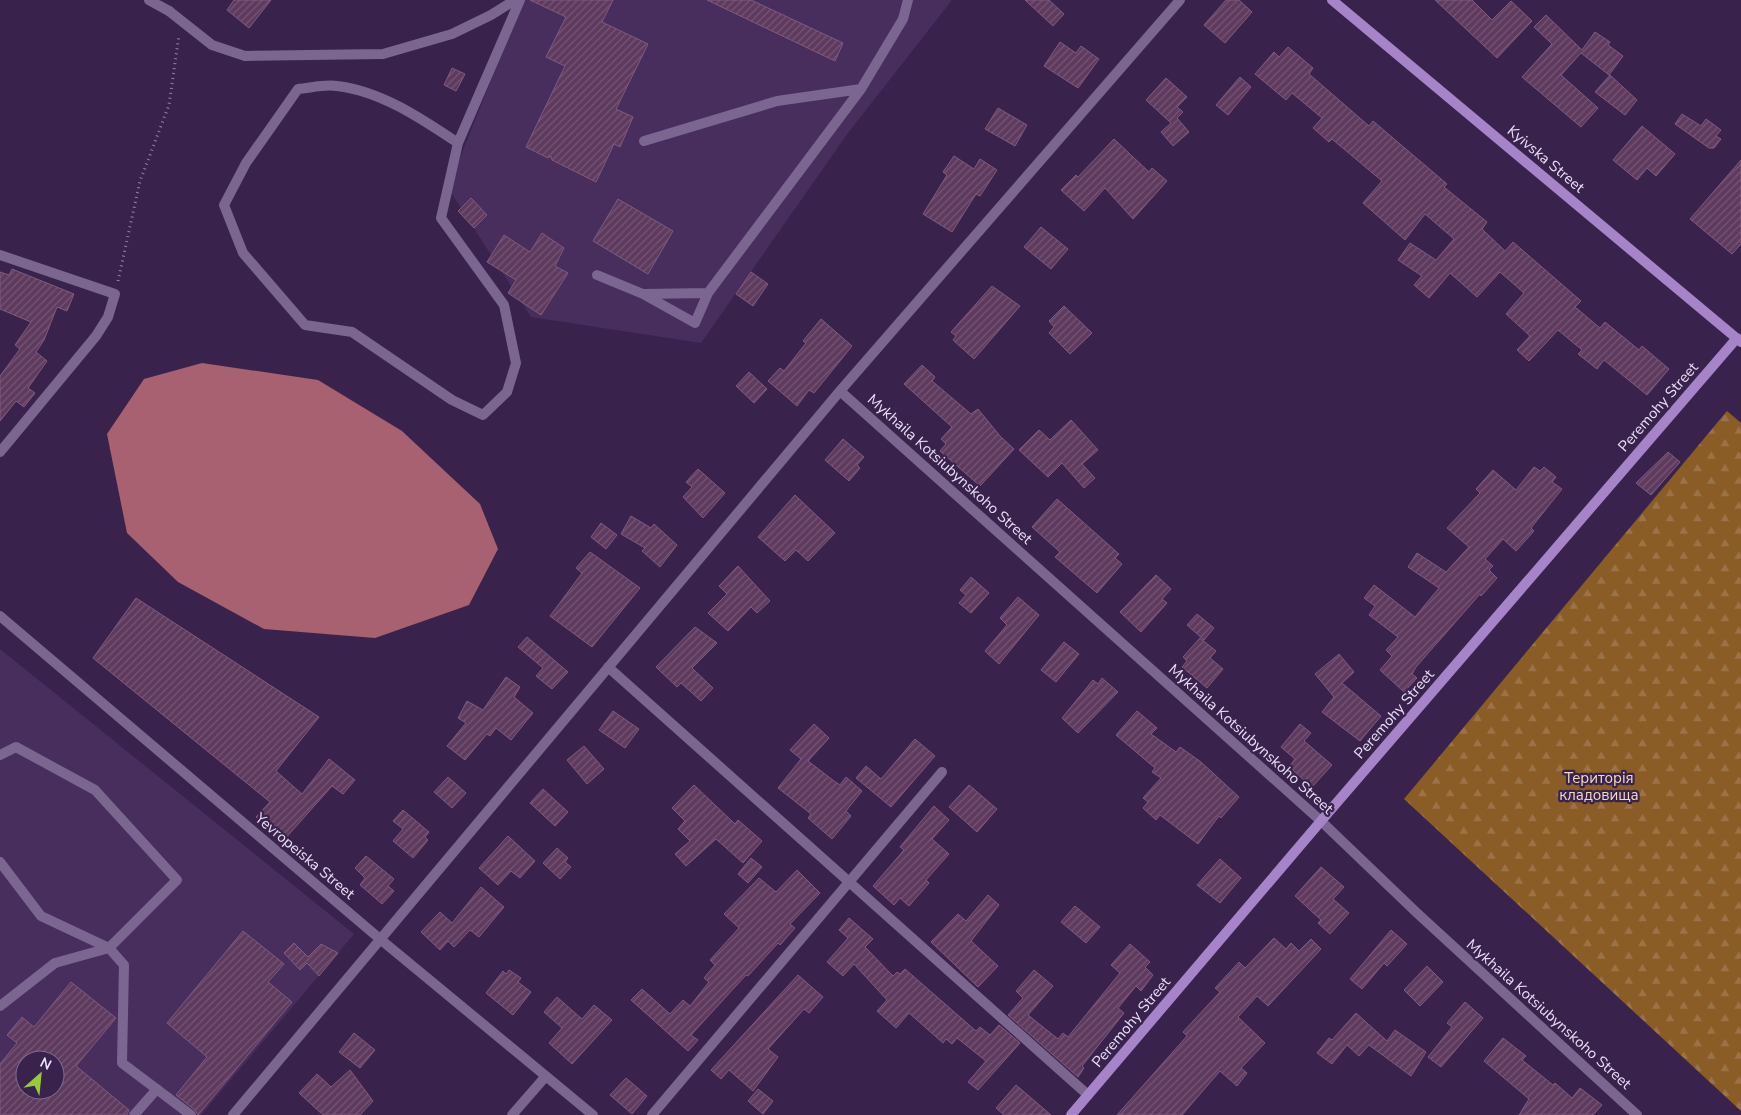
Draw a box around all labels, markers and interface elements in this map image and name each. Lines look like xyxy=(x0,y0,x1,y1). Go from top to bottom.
street label: Kyivska Street xyxy=(1503,121,1589,198)
street label: Peremohy Street xyxy=(1614,357,1703,456)
street label: Mykhaila Kotsiubynskoho Street xyxy=(863,389,1037,549)
street label: Mykhaila Kotsiubynskoho Street xyxy=(1164,659,1338,819)
street label: Peremohy Street xyxy=(1350,664,1439,763)
park label: Територія кладовища xyxy=(1559,768,1639,805)
street label: Yevropeiska Street xyxy=(250,808,360,904)
street label: Mykhaila Kotsiubynskoho Street xyxy=(1462,934,1636,1094)
street label: Peremohy Street xyxy=(1087,972,1175,1072)
north arrow xyxy=(15,1050,65,1100)
text: N xyxy=(37,1053,55,1075)

